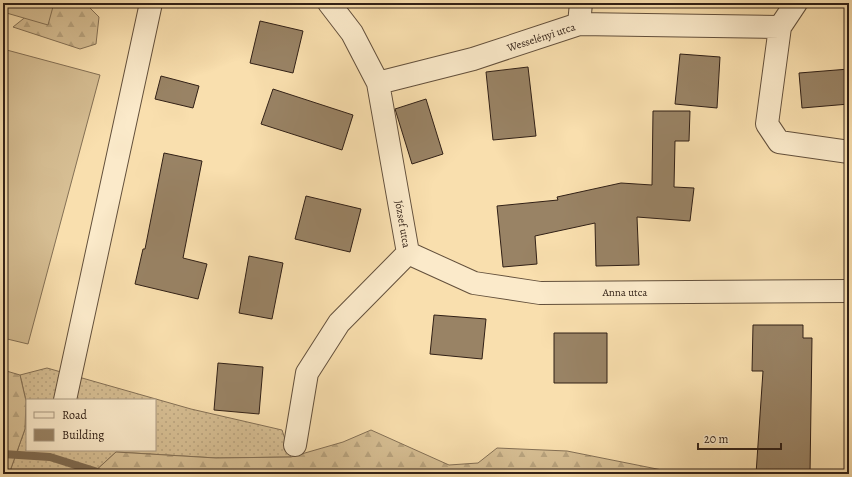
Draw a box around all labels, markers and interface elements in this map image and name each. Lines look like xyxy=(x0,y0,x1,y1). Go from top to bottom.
street label: Wesselényi utca xyxy=(504,19,578,56)
street label: József utca xyxy=(391,199,414,250)
street label: Anna utca xyxy=(602,285,648,300)
legend xyxy=(26,399,156,451)
text: Road xyxy=(62,407,88,423)
scale bar xyxy=(698,425,781,451)
text: Building xyxy=(62,427,104,443)
text: 20 m xyxy=(704,431,728,447)

